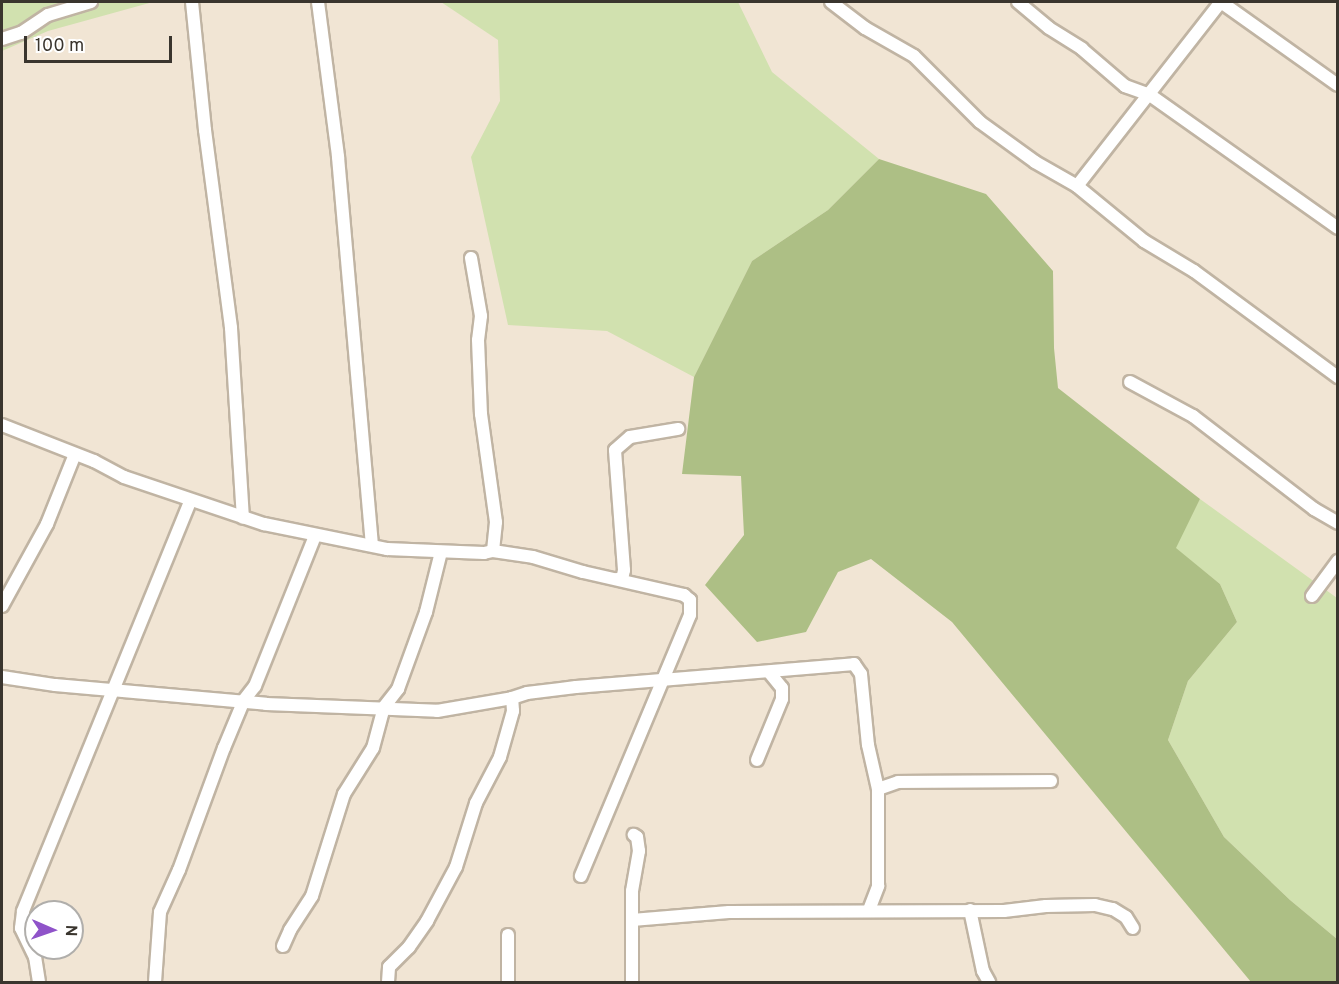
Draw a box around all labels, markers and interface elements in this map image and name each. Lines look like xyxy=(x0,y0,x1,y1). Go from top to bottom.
scale bar xyxy=(27,24,176,62)
text: 100 m xyxy=(35,35,84,58)
north arrow xyxy=(24,900,84,960)
text: N xyxy=(60,924,80,937)

